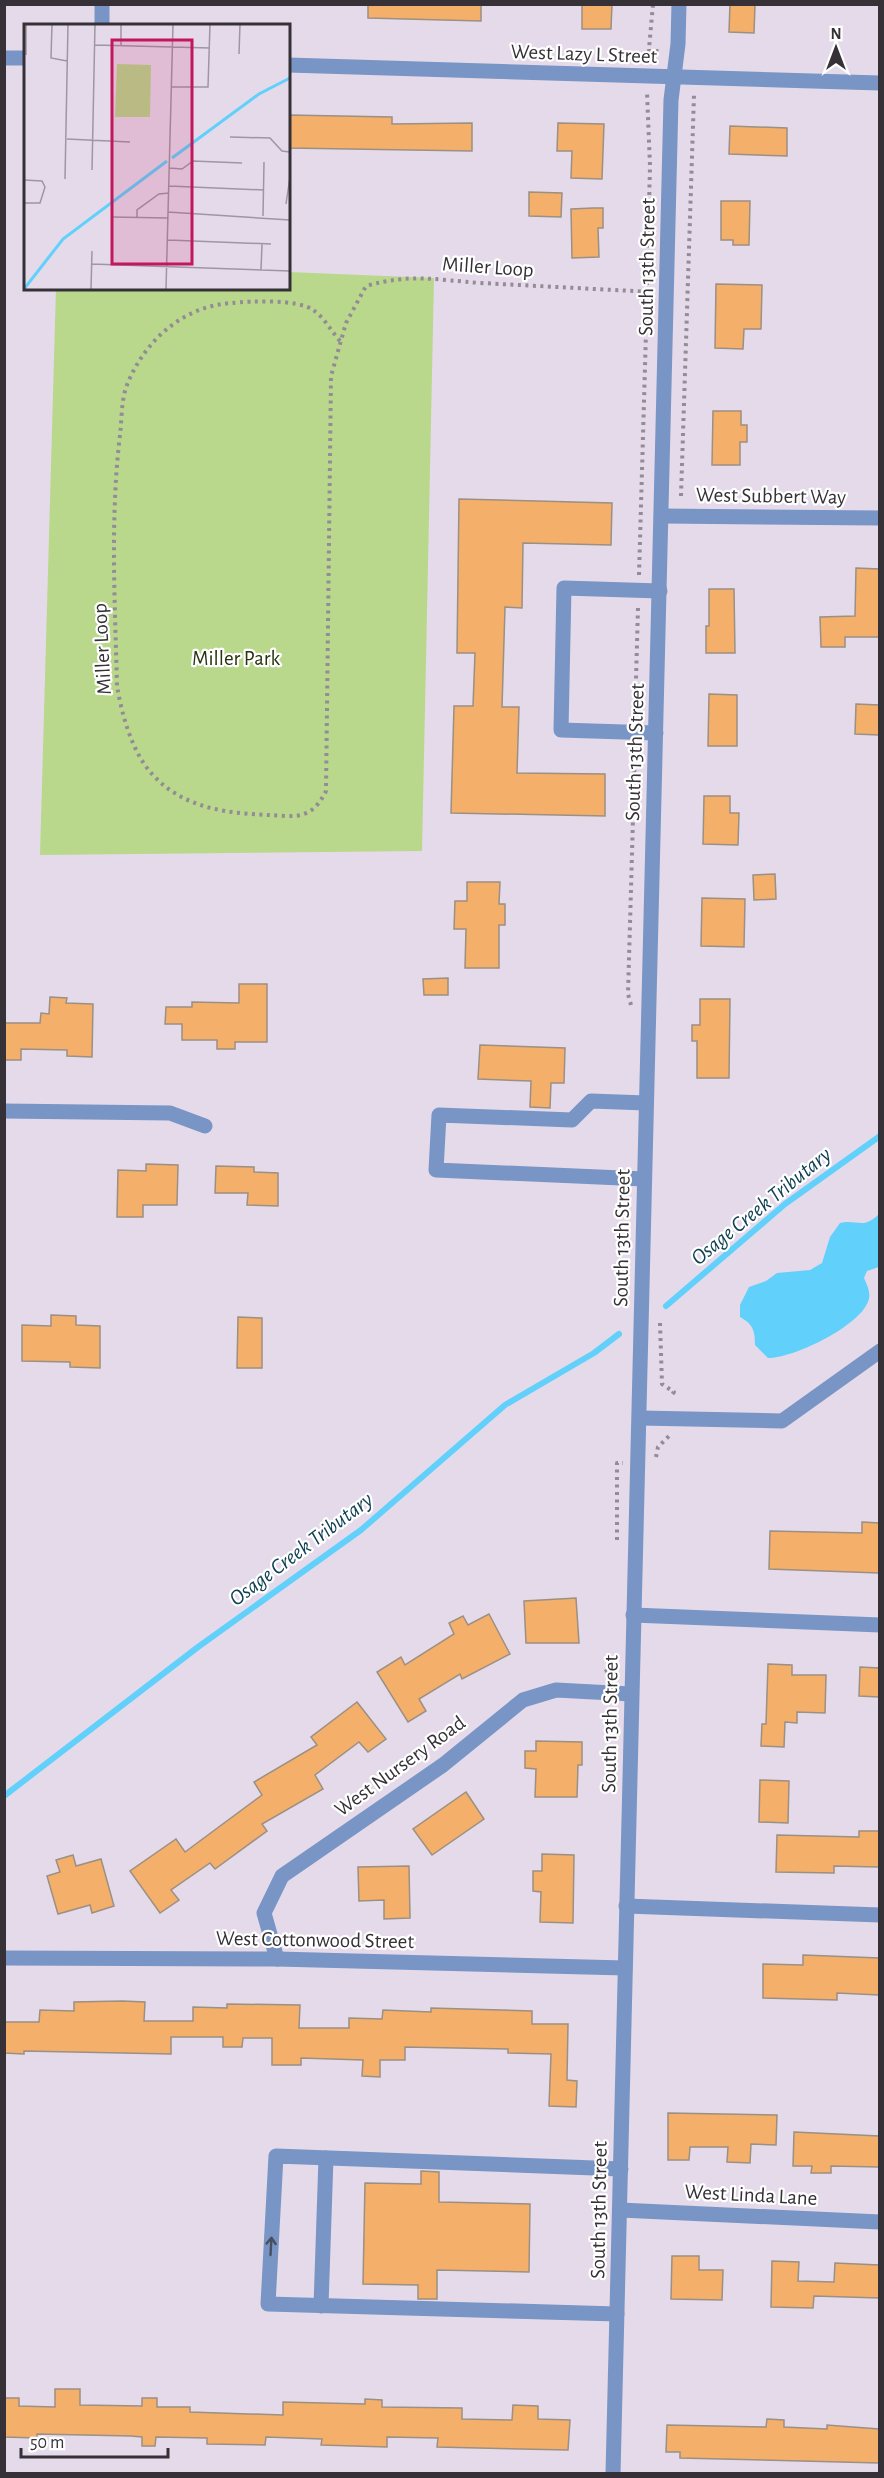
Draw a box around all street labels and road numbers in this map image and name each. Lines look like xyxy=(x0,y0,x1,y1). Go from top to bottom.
street label: West Lazy L Street xyxy=(510,41,658,67)
street label: South 13th Street xyxy=(635,198,659,336)
street label: Miller Loop xyxy=(442,253,534,281)
street label: West Subbert Way xyxy=(696,484,846,508)
street label: Miller Loop xyxy=(89,603,115,695)
street label: South 13th Street xyxy=(622,682,648,821)
street label: South 13th Street xyxy=(610,1169,634,1307)
street label: South 13th Street xyxy=(598,1655,622,1793)
street label: West Nursery Road xyxy=(331,1712,469,1820)
street label: West Cottonwood Street xyxy=(216,1928,415,1952)
street label: South 13th Street xyxy=(587,2141,611,2279)
street label: West Linda Lane xyxy=(684,2181,818,2209)

